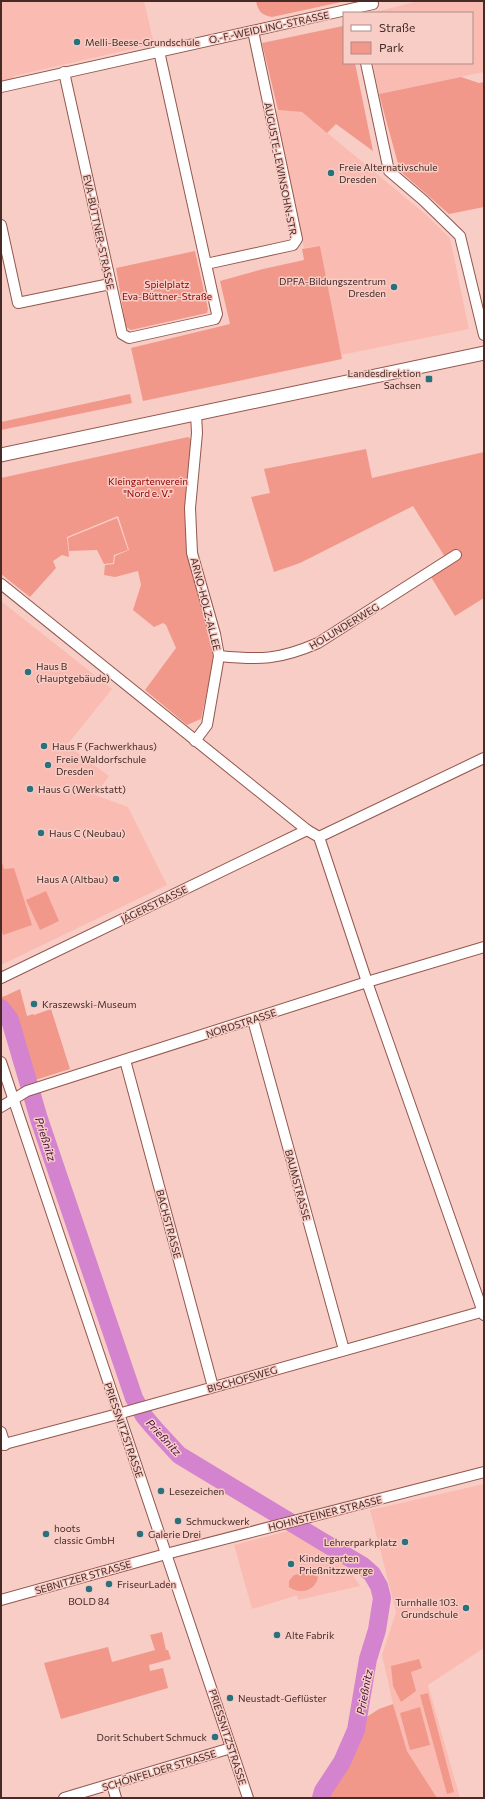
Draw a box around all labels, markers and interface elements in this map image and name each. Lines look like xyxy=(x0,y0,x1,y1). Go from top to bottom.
street label: O.-F.-WEIDLING-STRASSE xyxy=(208,8,330,46)
legend xyxy=(343,12,473,64)
text: Straße xyxy=(379,20,415,34)
place label: Melli-Beese-Grundschule xyxy=(85,36,200,48)
marker: Melli-Beese-Grundschule xyxy=(72,37,82,47)
text: Park xyxy=(379,40,405,54)
street label: AUGUSTE-LEWINSOHN-STR. xyxy=(262,101,300,239)
place label: Freie Alternativschule Dresden xyxy=(339,161,438,185)
marker: Freie Alternativschule Dresden xyxy=(326,168,336,178)
street label: EVA-BÜTTNER-STRASSE xyxy=(81,173,117,291)
place label: DPFA-Bildungszentrum Dresden xyxy=(279,275,386,299)
park label: Spielplatz Eva-Büttner-Straße xyxy=(122,278,212,302)
marker: DPFA-Bildungszentrum Dresden xyxy=(389,282,399,292)
place label: Landesdirektion Sachsen xyxy=(347,367,421,391)
marker: Landesdirektion Sachsen xyxy=(424,374,434,384)
park label: Kleingartenverein "Nord e. V." xyxy=(108,475,188,499)
street label: ARNO-HOLZ-ALLEE xyxy=(189,556,223,652)
street label: HOLUNDERWEG xyxy=(307,600,381,652)
place label: Haus B (Hauptgebäude) xyxy=(36,660,110,684)
marker: Haus B (Hauptgebäude) xyxy=(23,667,33,677)
place label: Haus F (Fachwerkhaus) xyxy=(52,740,157,752)
marker: Haus F (Fachwerkhaus) xyxy=(39,741,49,751)
place label: Freie Waldorfschule Dresden xyxy=(56,753,146,777)
marker: Freie Waldorfschule Dresden xyxy=(43,760,53,770)
place label: Haus G (Werkstatt) xyxy=(38,783,126,795)
marker: Haus G (Werkstatt) xyxy=(25,784,35,794)
place label: Haus C (Neubau) xyxy=(49,827,126,839)
marker: Haus C (Neubau) xyxy=(36,828,46,838)
place label: Haus A (Altbau) xyxy=(36,873,108,885)
marker: Haus A (Altbau) xyxy=(111,874,121,884)
street label: JÄGERSTRASSE xyxy=(119,883,189,925)
place label: Kraszewski-Museum xyxy=(42,998,136,1010)
marker: Kraszewski-Museum xyxy=(29,999,39,1009)
street label: NORDSTRASSE xyxy=(204,1006,278,1040)
water label: Prießnitz xyxy=(33,1115,59,1163)
street label: BAUMSTRASSE xyxy=(283,1148,313,1222)
street label: BACHSTRASSE xyxy=(154,1188,184,1260)
street label: BISCHOFSWEG xyxy=(206,1363,278,1395)
street label: PRIESSNITZSTRASSE xyxy=(102,1381,146,1479)
water label: Prießnitz xyxy=(144,1416,185,1459)
place label: Lesezeichen xyxy=(169,1485,224,1497)
marker: Lesezeichen xyxy=(156,1486,166,1496)
street label: HOHNSTEINER STRASSE xyxy=(267,1493,383,1533)
place label: Schmuckwerk xyxy=(186,1515,250,1527)
marker: Schmuckwerk xyxy=(173,1516,183,1526)
place label: hoots classic GmbH xyxy=(54,1522,115,1546)
place label: Galerie Drei xyxy=(148,1528,201,1540)
marker: hoots classic GmbH xyxy=(41,1529,51,1539)
marker: Galerie Drei xyxy=(135,1529,145,1539)
place label: Lehrerparkplatz xyxy=(324,1536,397,1548)
marker: Lehrerparkplatz xyxy=(400,1537,410,1547)
place label: Kindergarten Prießnitzzwerge xyxy=(299,1552,373,1576)
street label: SEBNITZER STRASSE xyxy=(33,1557,133,1597)
marker: Kindergarten Prießnitzzwerge xyxy=(286,1559,296,1569)
place label: FriseurLaden xyxy=(117,1578,176,1590)
marker: FriseurLaden xyxy=(104,1579,114,1589)
marker: BOLD 84 xyxy=(84,1584,94,1594)
place label: BOLD 84 xyxy=(68,1595,110,1607)
place label: Turnhalle 103. Grundschule xyxy=(395,1596,458,1620)
marker: Turnhalle 103. Grundschule xyxy=(461,1603,471,1613)
place label: Alte Fabrik xyxy=(285,1629,335,1641)
marker: Alte Fabrik xyxy=(272,1630,282,1640)
water label: Prießnitz xyxy=(353,1668,375,1716)
street label: PRIESSNITZSTRASSE xyxy=(207,1687,249,1787)
place label: Neustadt-Geflüster xyxy=(238,1692,327,1704)
marker: Neustadt-Geflüster xyxy=(225,1693,235,1703)
place label: Dorit Schubert Schmuck xyxy=(97,1731,208,1743)
marker: Dorit Schubert Schmuck xyxy=(210,1732,220,1742)
street label: SCHÖNFELDER STRASSE xyxy=(101,1747,218,1793)

